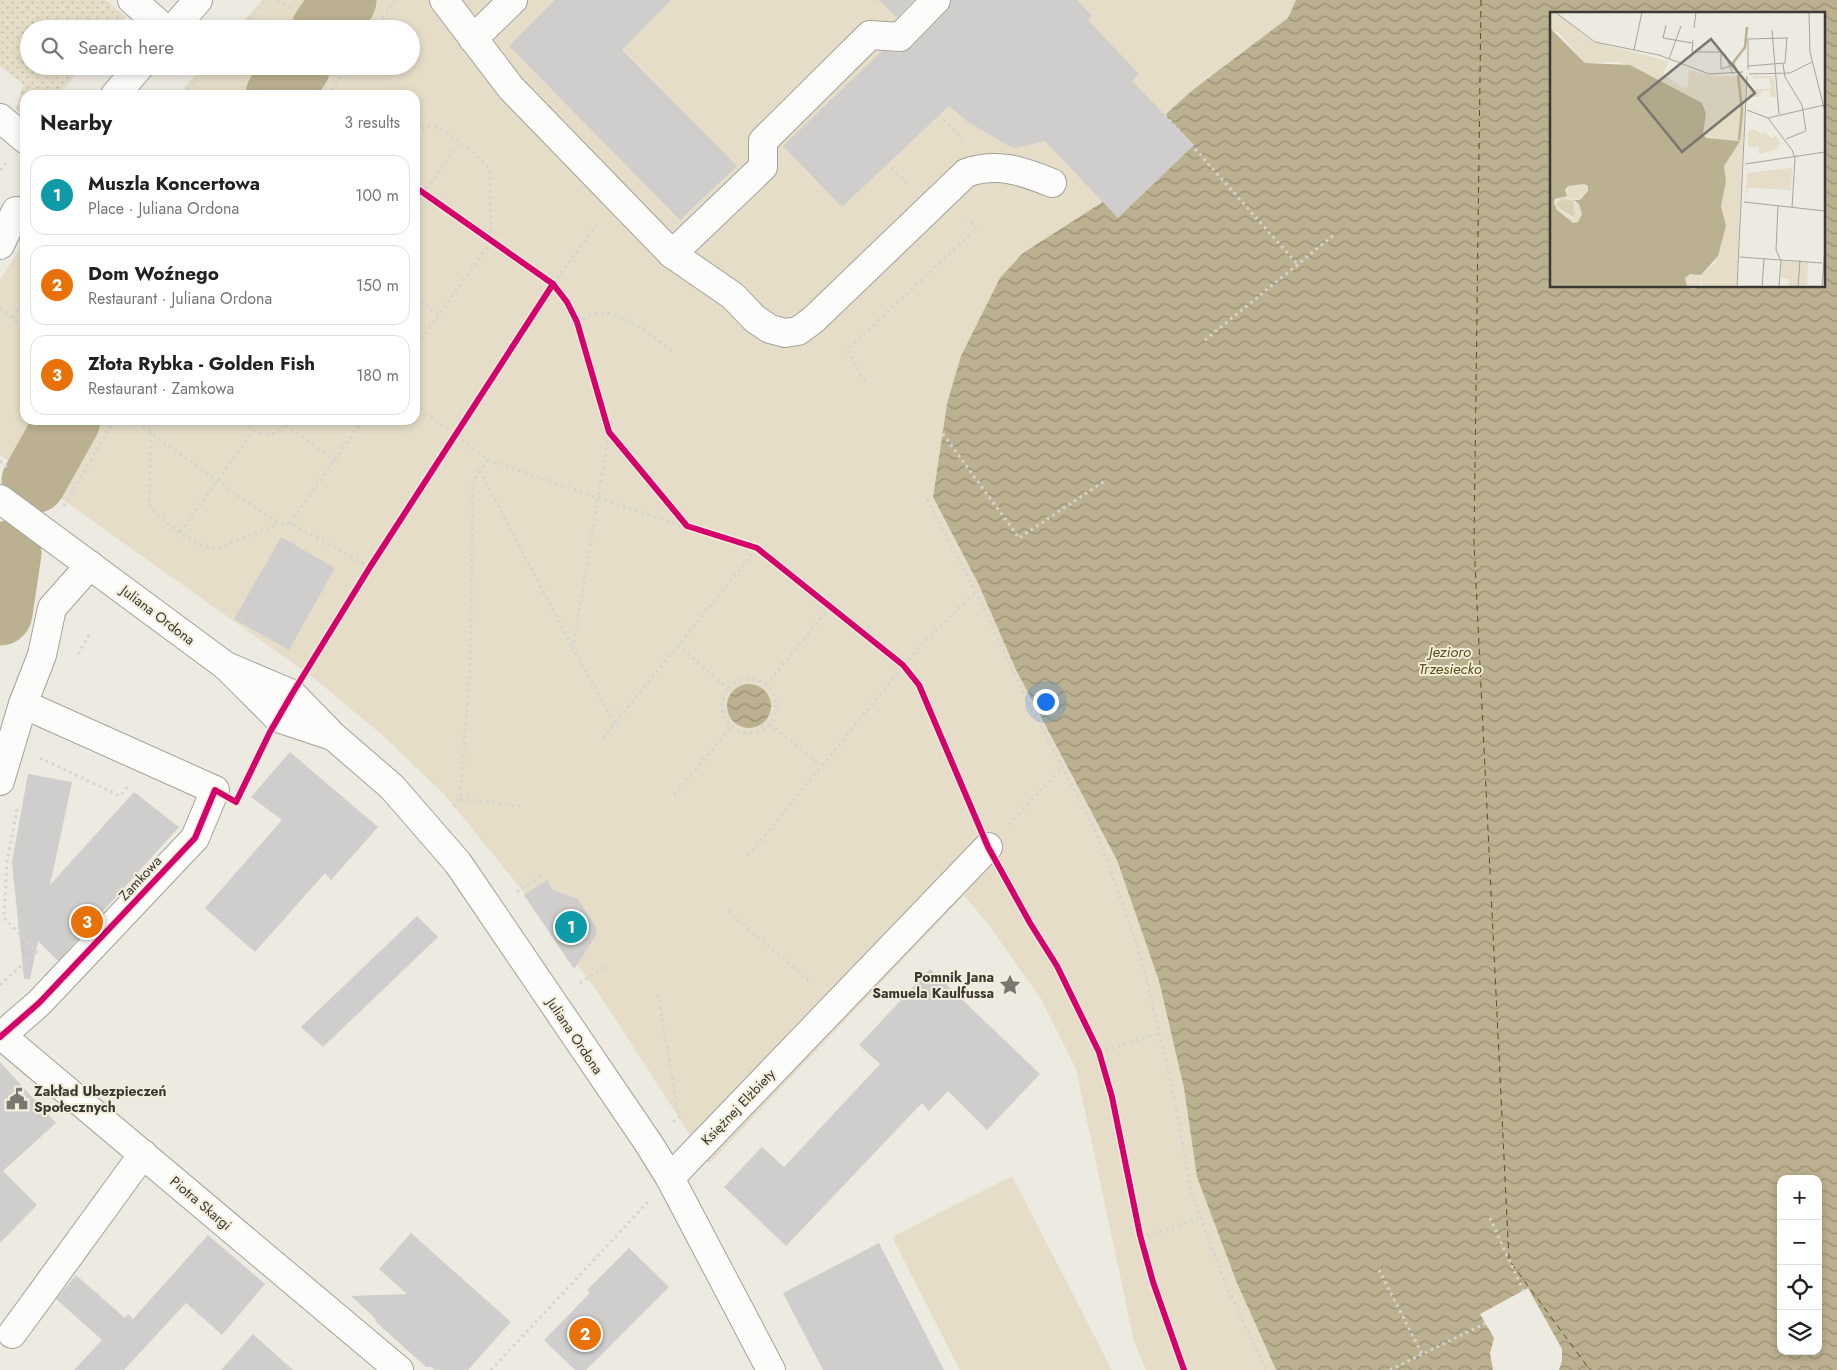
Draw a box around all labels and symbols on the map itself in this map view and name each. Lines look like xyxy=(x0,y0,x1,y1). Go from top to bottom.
inset map xyxy=(1550,12,1824,288)
street label: Juliana Ordona xyxy=(115,579,199,650)
water label: Jezioro Trzesiecko xyxy=(1418,641,1482,680)
your location xyxy=(1033,689,1059,715)
street label: Zamkowa xyxy=(114,851,166,905)
pin: 3 xyxy=(71,903,103,941)
pin: 1 xyxy=(555,908,587,946)
place label: Pomnik Jana Samuela Kaulfussa xyxy=(872,967,994,1003)
place icon: Pomnik Jana Samuela Kaulfussa xyxy=(997,972,1023,998)
street label: Juliana Ordona xyxy=(541,992,608,1078)
street label: Księżnej Elżbiety xyxy=(696,1064,780,1149)
place label: Zakład Ubezpieczeń Społecznych xyxy=(34,1081,167,1117)
public building icon: Zakład Ubezpieczeń Społecznych xyxy=(4,1086,30,1112)
street label: Piotra Skargi xyxy=(166,1171,236,1235)
pin: 2 xyxy=(569,1315,601,1353)

